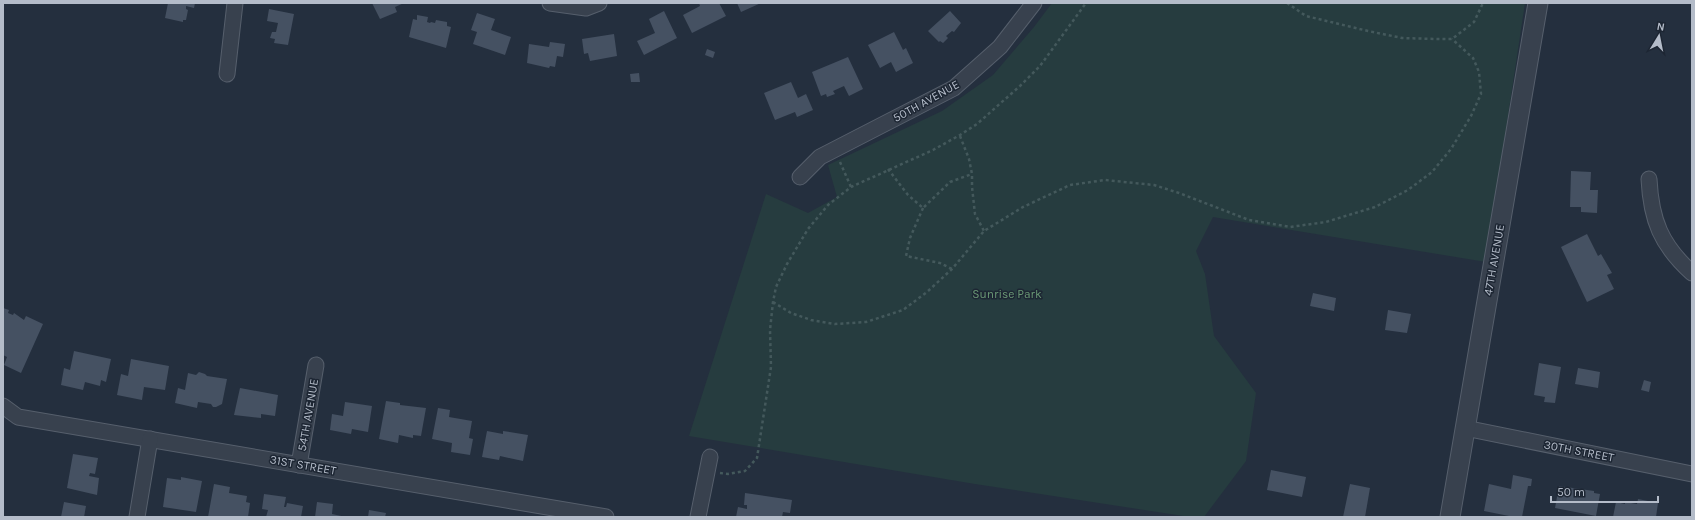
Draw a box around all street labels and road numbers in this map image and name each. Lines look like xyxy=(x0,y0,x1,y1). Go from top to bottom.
street label: 50TH AVENUE xyxy=(890,77,962,125)
street label: 47TH AVENUE xyxy=(1481,223,1507,297)
street label: 54TH AVENUE xyxy=(295,378,321,452)
street label: 30TH STREET xyxy=(1543,437,1615,465)
street label: 31ST STREET xyxy=(269,452,337,478)

